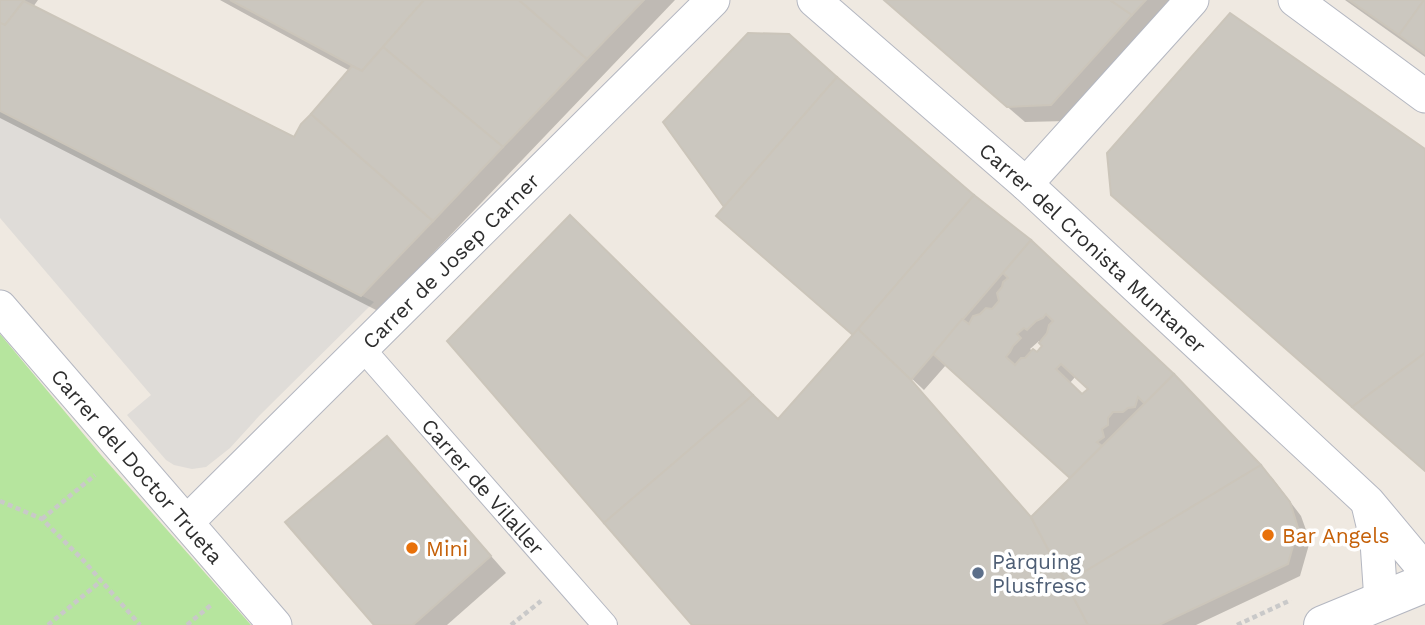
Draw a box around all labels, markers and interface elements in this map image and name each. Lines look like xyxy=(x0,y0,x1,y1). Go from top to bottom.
street label: Carrer del Cronista Muntaner xyxy=(975,137,1212,358)
street label: Carrer de Josep Carner xyxy=(357,167,544,354)
street label: Carrer del Doctor Trueta xyxy=(46,363,229,569)
street label: Carrer de Vilaller xyxy=(417,413,550,560)
place label: Bar Angels xyxy=(1282,523,1390,548)
marker: Bar Angels xyxy=(1260,527,1276,543)
place label: Mini xyxy=(426,536,468,561)
marker: Mini xyxy=(404,540,420,556)
place label: Pàrquing Plusfresc xyxy=(992,549,1087,598)
marker: Pàrquing Plusfresc xyxy=(970,565,986,581)

